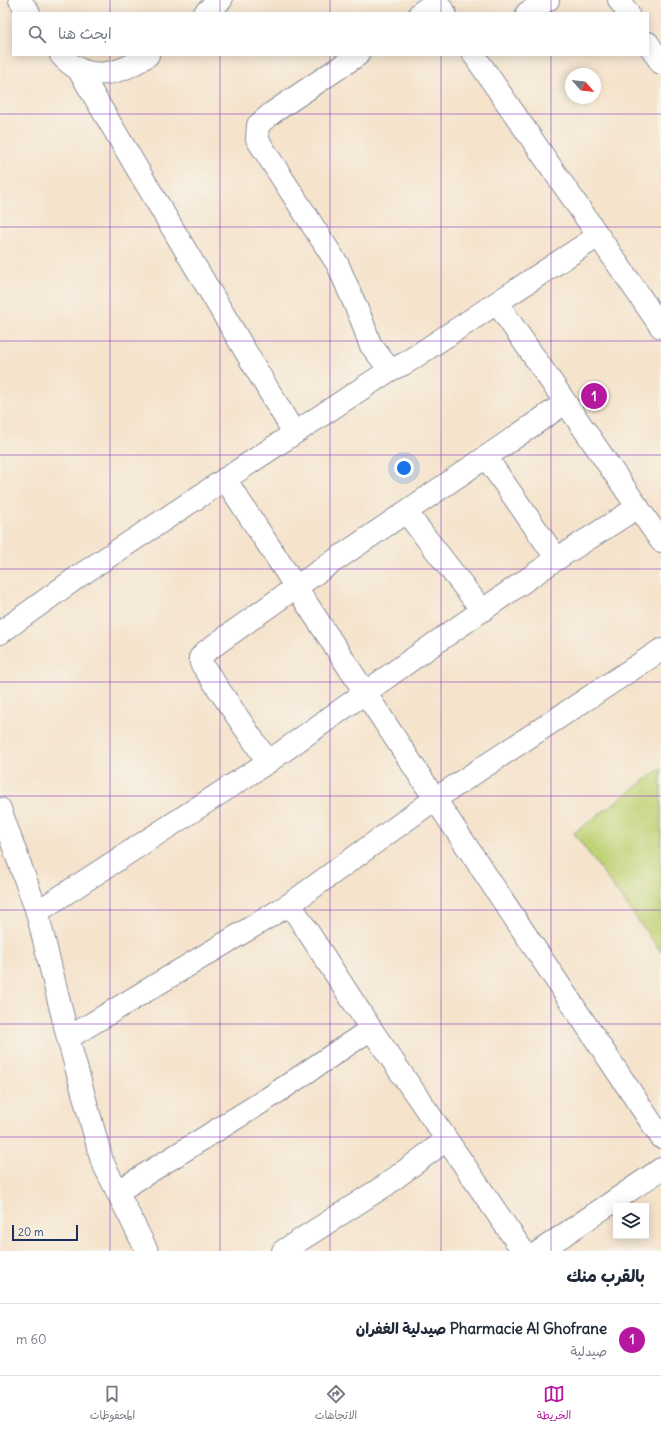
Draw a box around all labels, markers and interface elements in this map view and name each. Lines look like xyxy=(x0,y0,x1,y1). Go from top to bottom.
search box xyxy=(12,12,649,56)
icon: search xyxy=(26,23,48,45)
text: ابحث هنا xyxy=(58,24,112,43)
north arrow xyxy=(565,68,601,104)
pin: 1 xyxy=(581,381,607,411)
your location xyxy=(394,458,414,478)
map controls xyxy=(613,1203,649,1239)
button: layers xyxy=(613,1203,649,1239)
scale bar xyxy=(12,1223,78,1242)
text: 20 m xyxy=(18,1225,44,1239)
text: بالقرب منك xyxy=(566,1265,645,1287)
text: Pharmacie Al Ghofrane صيدلية الغفران xyxy=(356,1319,607,1338)
text: 60 m xyxy=(16,1331,47,1348)
text: 1 xyxy=(629,1331,635,1348)
text: صيدلية xyxy=(570,1343,607,1360)
tab: المحفوظات xyxy=(90,1383,135,1425)
tab: الاتجاهات xyxy=(315,1383,357,1425)
tab: الخريطة xyxy=(537,1383,571,1425)

